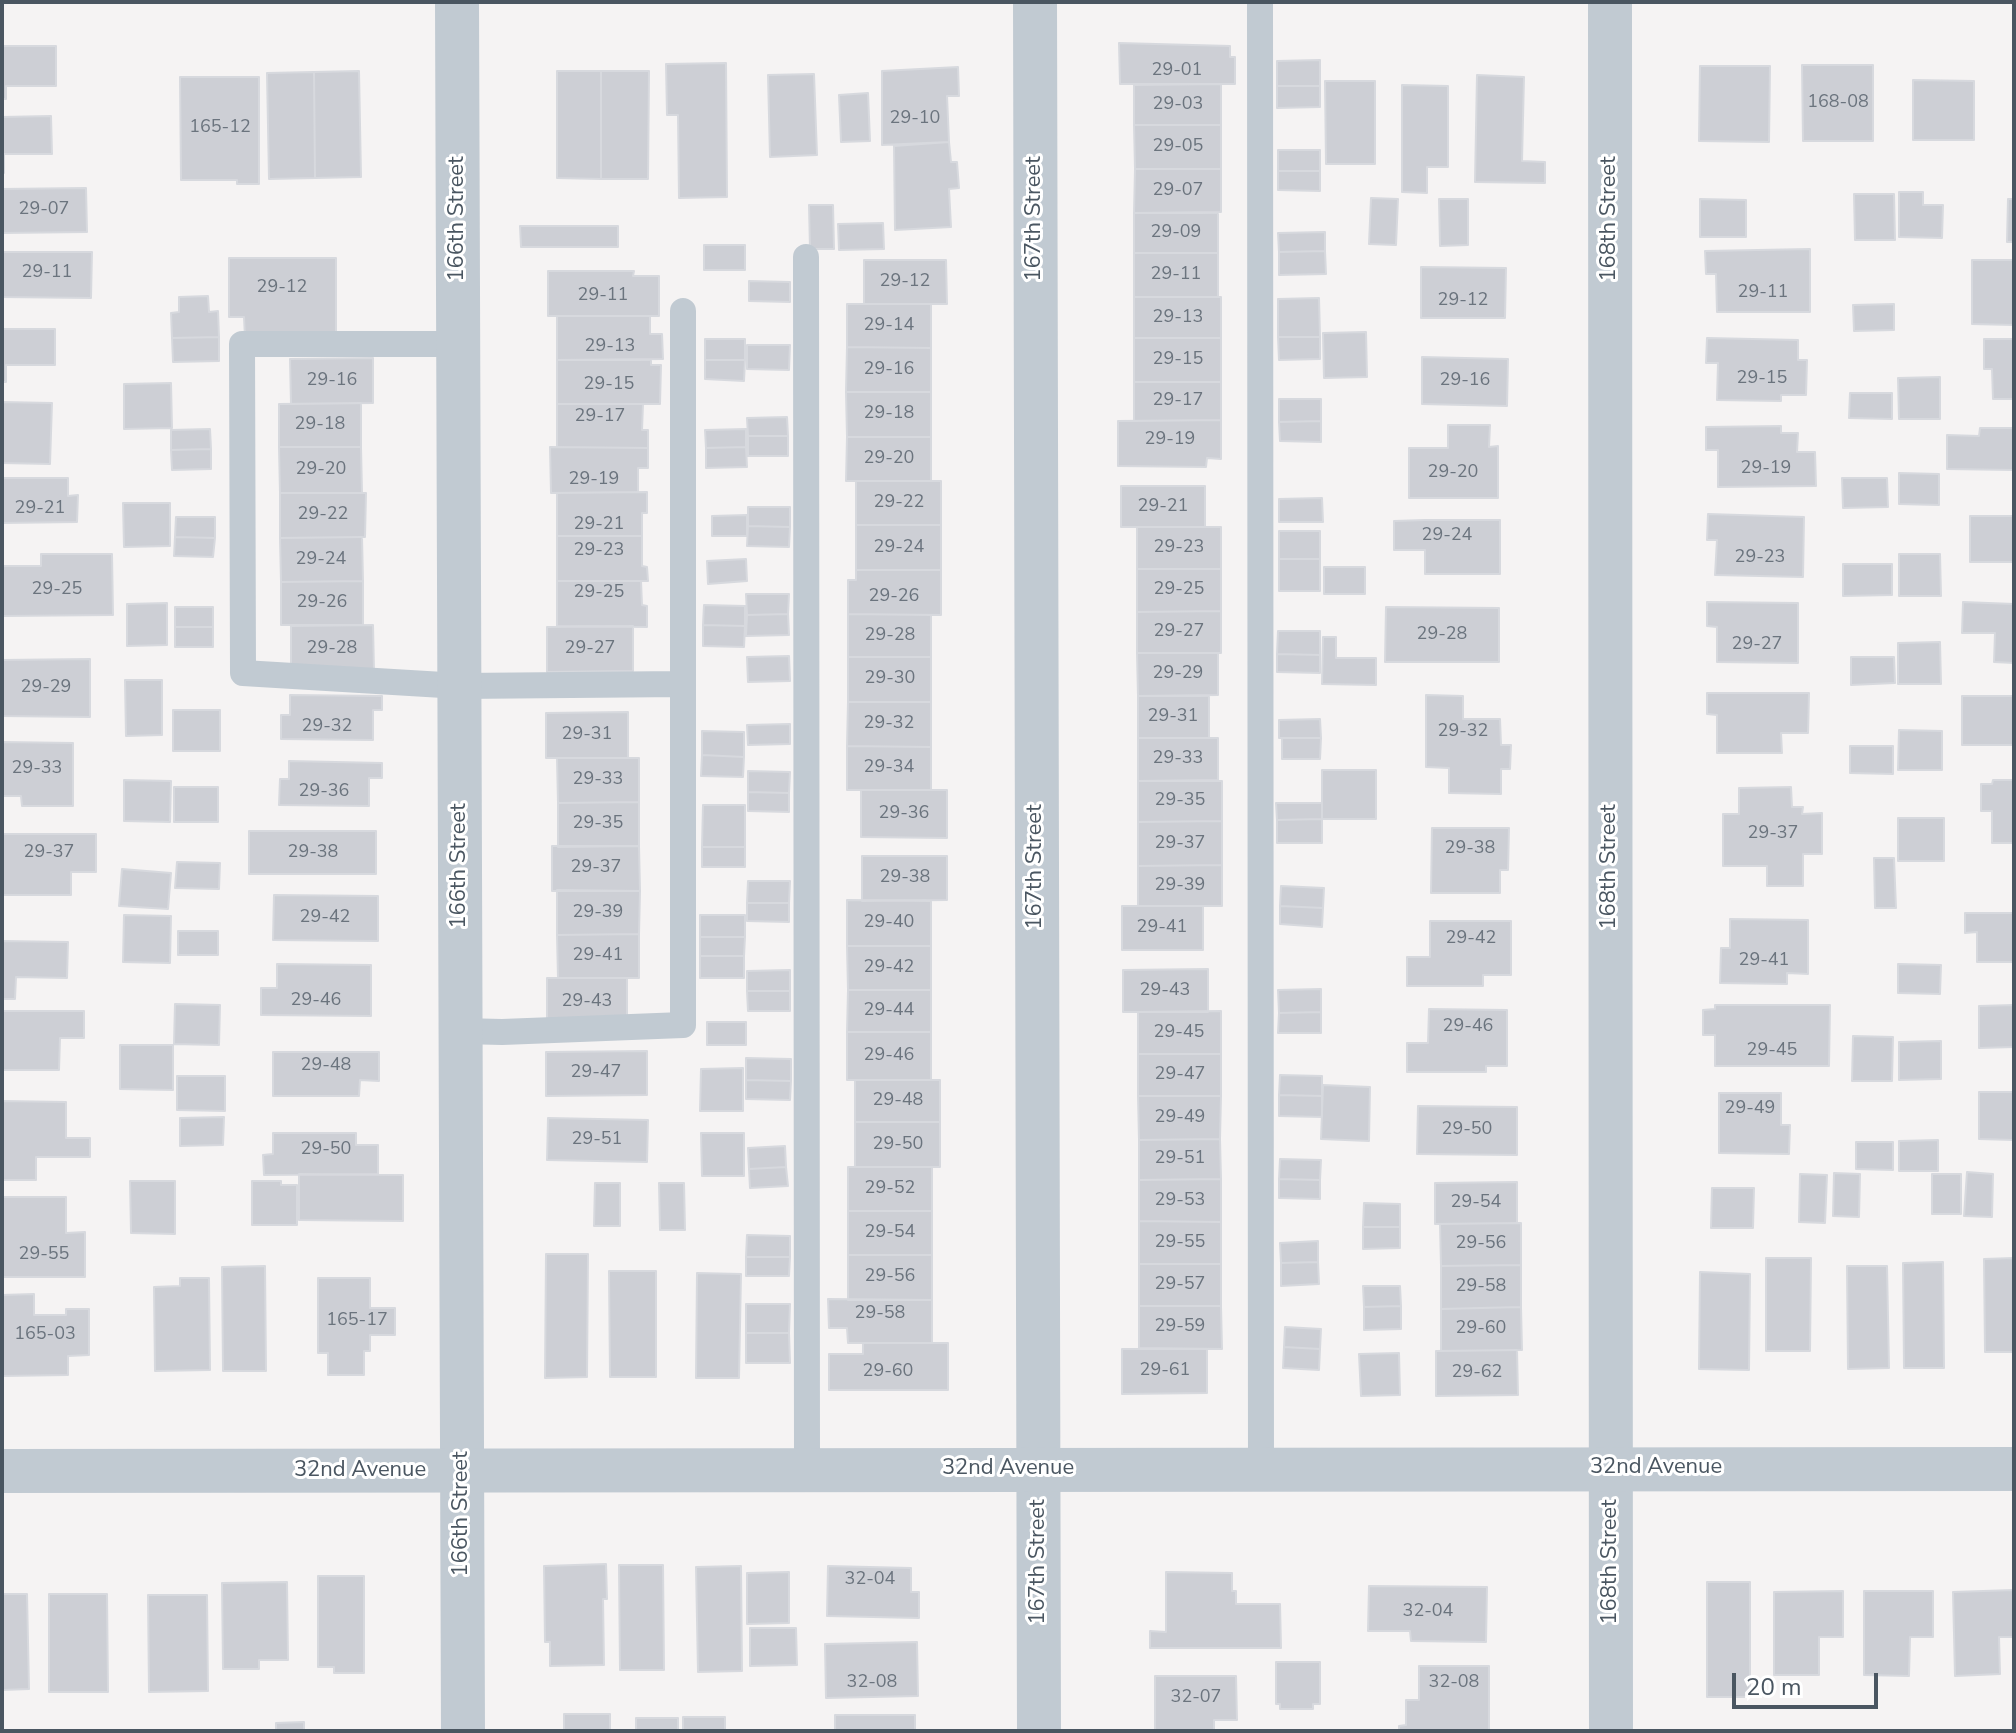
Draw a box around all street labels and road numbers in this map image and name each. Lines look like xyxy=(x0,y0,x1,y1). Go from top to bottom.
street label: 166th Street xyxy=(445,156,471,282)
street label: 167th Street xyxy=(1022,156,1048,282)
street label: 168th Street xyxy=(1597,156,1623,282)
street label: 166th Street xyxy=(447,803,473,929)
street label: 167th Street xyxy=(1023,804,1049,930)
street label: 168th Street xyxy=(1597,804,1623,930)
street label: 166th Street xyxy=(449,1451,475,1577)
street label: 32nd Avenue xyxy=(1590,1455,1722,1481)
street label: 32nd Avenue xyxy=(942,1456,1074,1482)
street label: 32nd Avenue xyxy=(294,1458,426,1484)
street label: 167th Street xyxy=(1026,1499,1052,1625)
street label: 168th Street xyxy=(1598,1499,1624,1625)

